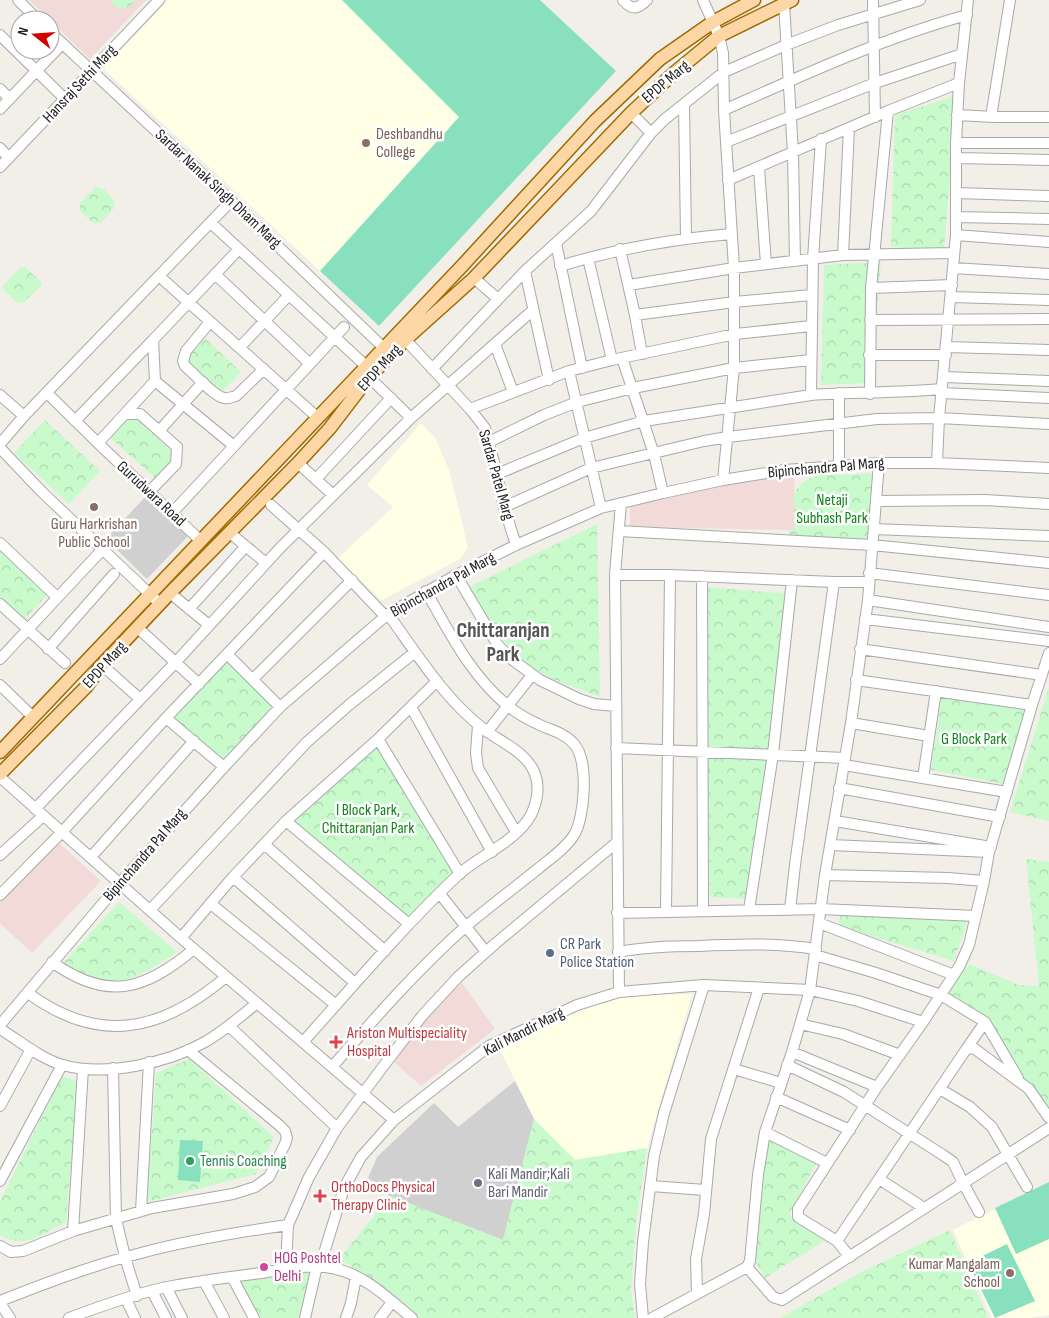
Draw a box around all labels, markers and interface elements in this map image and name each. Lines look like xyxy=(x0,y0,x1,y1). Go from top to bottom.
north arrow xyxy=(10,10,60,60)
text: N xyxy=(14,25,32,37)
street label: Hansraj Sethi Marg xyxy=(39,41,121,127)
street label: EPDP Marg xyxy=(638,56,694,108)
place label: Deshbandhu College xyxy=(376,125,443,162)
street label: Sardar Nanak Singh Dham Marg xyxy=(151,126,285,252)
marker: Deshbandhu College xyxy=(360,137,372,149)
street label: EPDP Marg xyxy=(354,341,406,395)
street label: Sardar Patel Marg xyxy=(474,428,518,522)
street label: Bipinchandra Pal Marg xyxy=(767,453,885,483)
street label: Gurudwara Road xyxy=(113,457,189,531)
park label: Netaji Subhash Park xyxy=(796,491,868,528)
marker: Guru Harkrishan Public School xyxy=(88,501,100,513)
place label: Guru Harkrishan Public School xyxy=(51,515,137,552)
street label: Bipinchandra Pal Marg xyxy=(387,548,499,622)
district label: Chittaranjan Park xyxy=(456,618,550,667)
street label: EPDP Marg xyxy=(79,638,131,692)
park label: G Block Park xyxy=(941,730,1007,749)
park label: I Block Park, Chittaranjan Park xyxy=(322,801,414,838)
street label: Bipinchandra Pal Marg xyxy=(99,805,191,905)
place label: CR Park Police Station xyxy=(560,935,634,972)
marker: CR Park Police Station xyxy=(544,947,556,959)
street label: Kali Mandir Marg xyxy=(481,1004,567,1060)
place label: Ariston Multispeciality Hospital xyxy=(346,1024,467,1061)
marker: Ariston Multispeciality Hospital xyxy=(329,1035,343,1049)
place label: Tennis Coaching xyxy=(200,1152,287,1171)
marker: Tennis Coaching xyxy=(184,1155,196,1167)
place label: Kali Mandir;Kali Bari Mandir xyxy=(488,1165,570,1202)
marker: Kali Mandir;Kali Bari Mandir xyxy=(472,1177,484,1189)
place label: OrthoDocs Physical Therapy Clinic xyxy=(331,1178,435,1215)
marker: OrthoDocs Physical Therapy Clinic xyxy=(313,1189,327,1203)
place label: HOG Poshtel Delhi xyxy=(274,1249,341,1286)
place label: Kumar Mangalam School xyxy=(908,1255,1000,1292)
marker: HOG Poshtel Delhi xyxy=(258,1261,270,1273)
marker: Kumar Mangalam School xyxy=(1004,1267,1016,1279)

